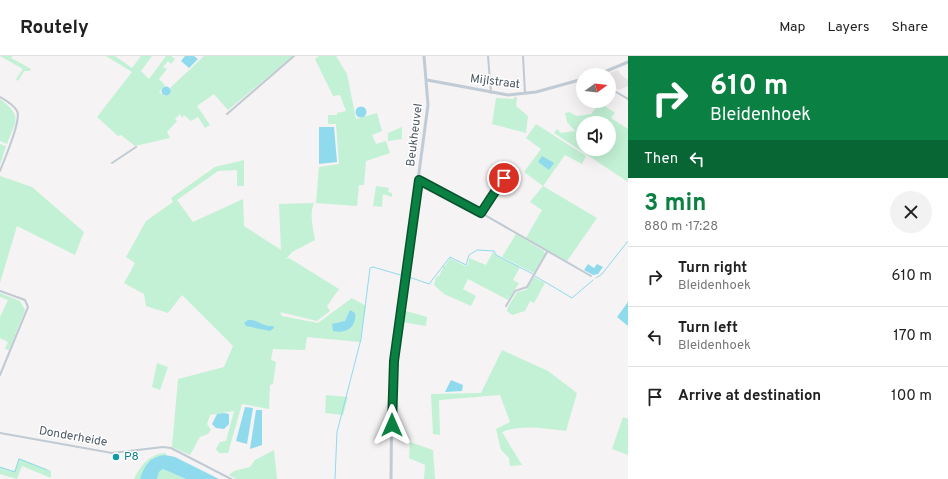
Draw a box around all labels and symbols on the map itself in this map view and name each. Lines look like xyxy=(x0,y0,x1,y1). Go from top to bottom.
north arrow xyxy=(576,68,616,108)
street label: Mijlstraat xyxy=(469,71,521,93)
street label: Beukheuvel xyxy=(403,102,427,168)
pin xyxy=(487,161,521,195)
position arrow xyxy=(371,404,413,446)
street label: Donderheide xyxy=(38,423,108,451)
place label: P8 xyxy=(124,449,139,465)
marker: P8 xyxy=(111,452,121,462)

